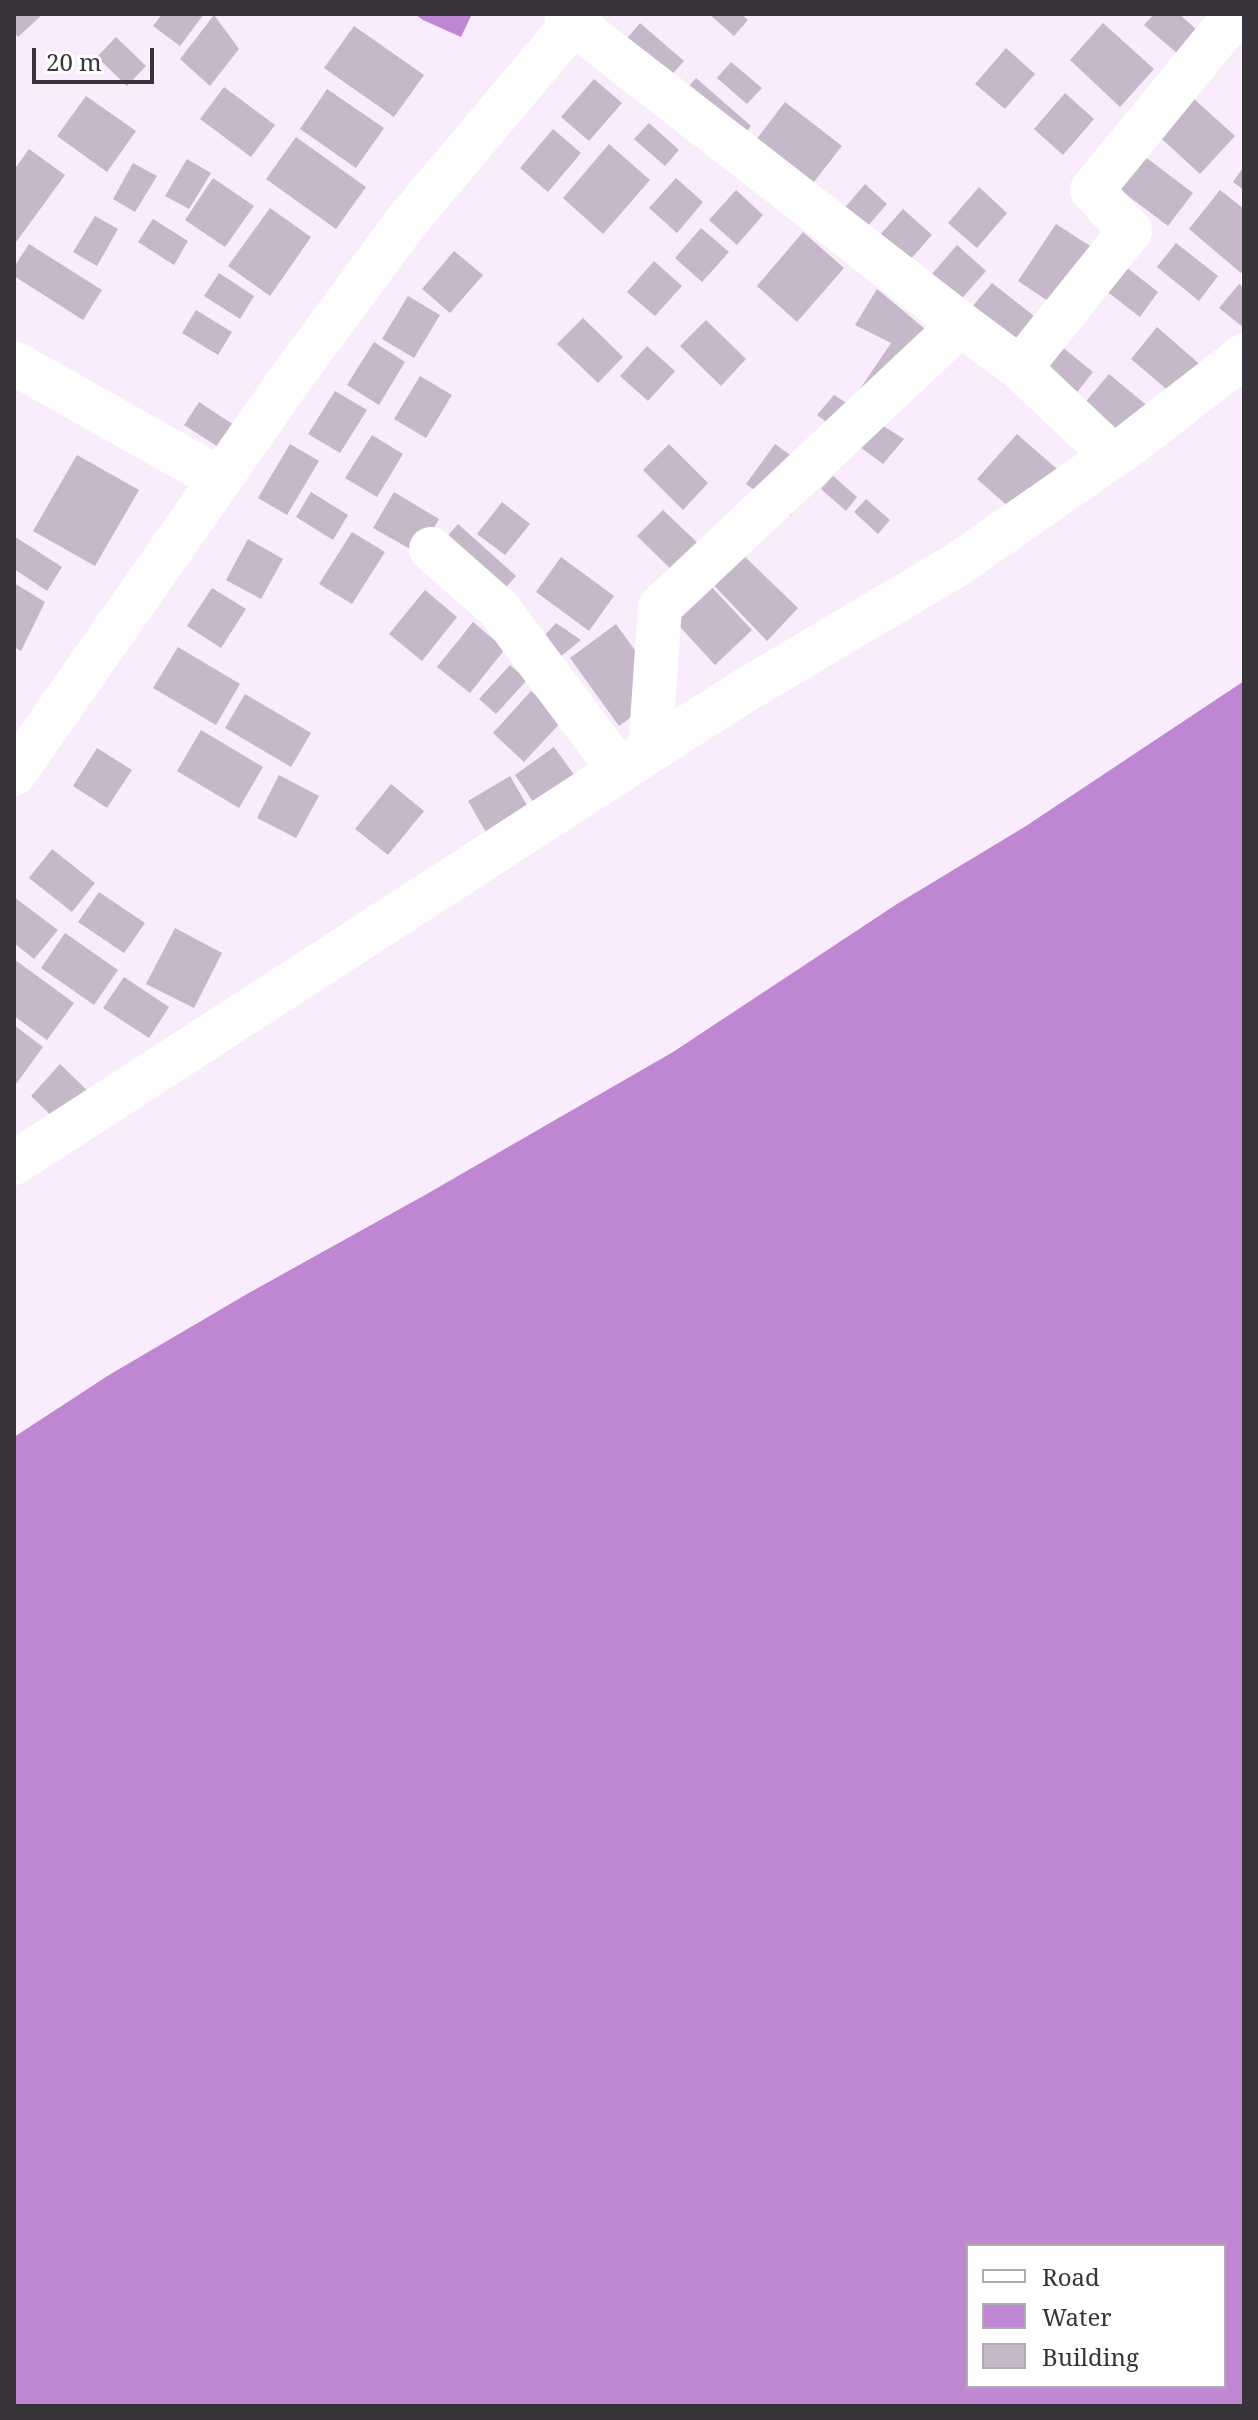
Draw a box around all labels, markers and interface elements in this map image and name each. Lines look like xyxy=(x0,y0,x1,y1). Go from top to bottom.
scale bar xyxy=(36,32,158,82)
text: 20 m xyxy=(46,45,102,78)
legend xyxy=(966,2244,1226,2388)
text: Road xyxy=(1042,2260,1100,2293)
text: Water xyxy=(1042,2300,1112,2333)
text: Building xyxy=(1042,2340,1139,2373)

